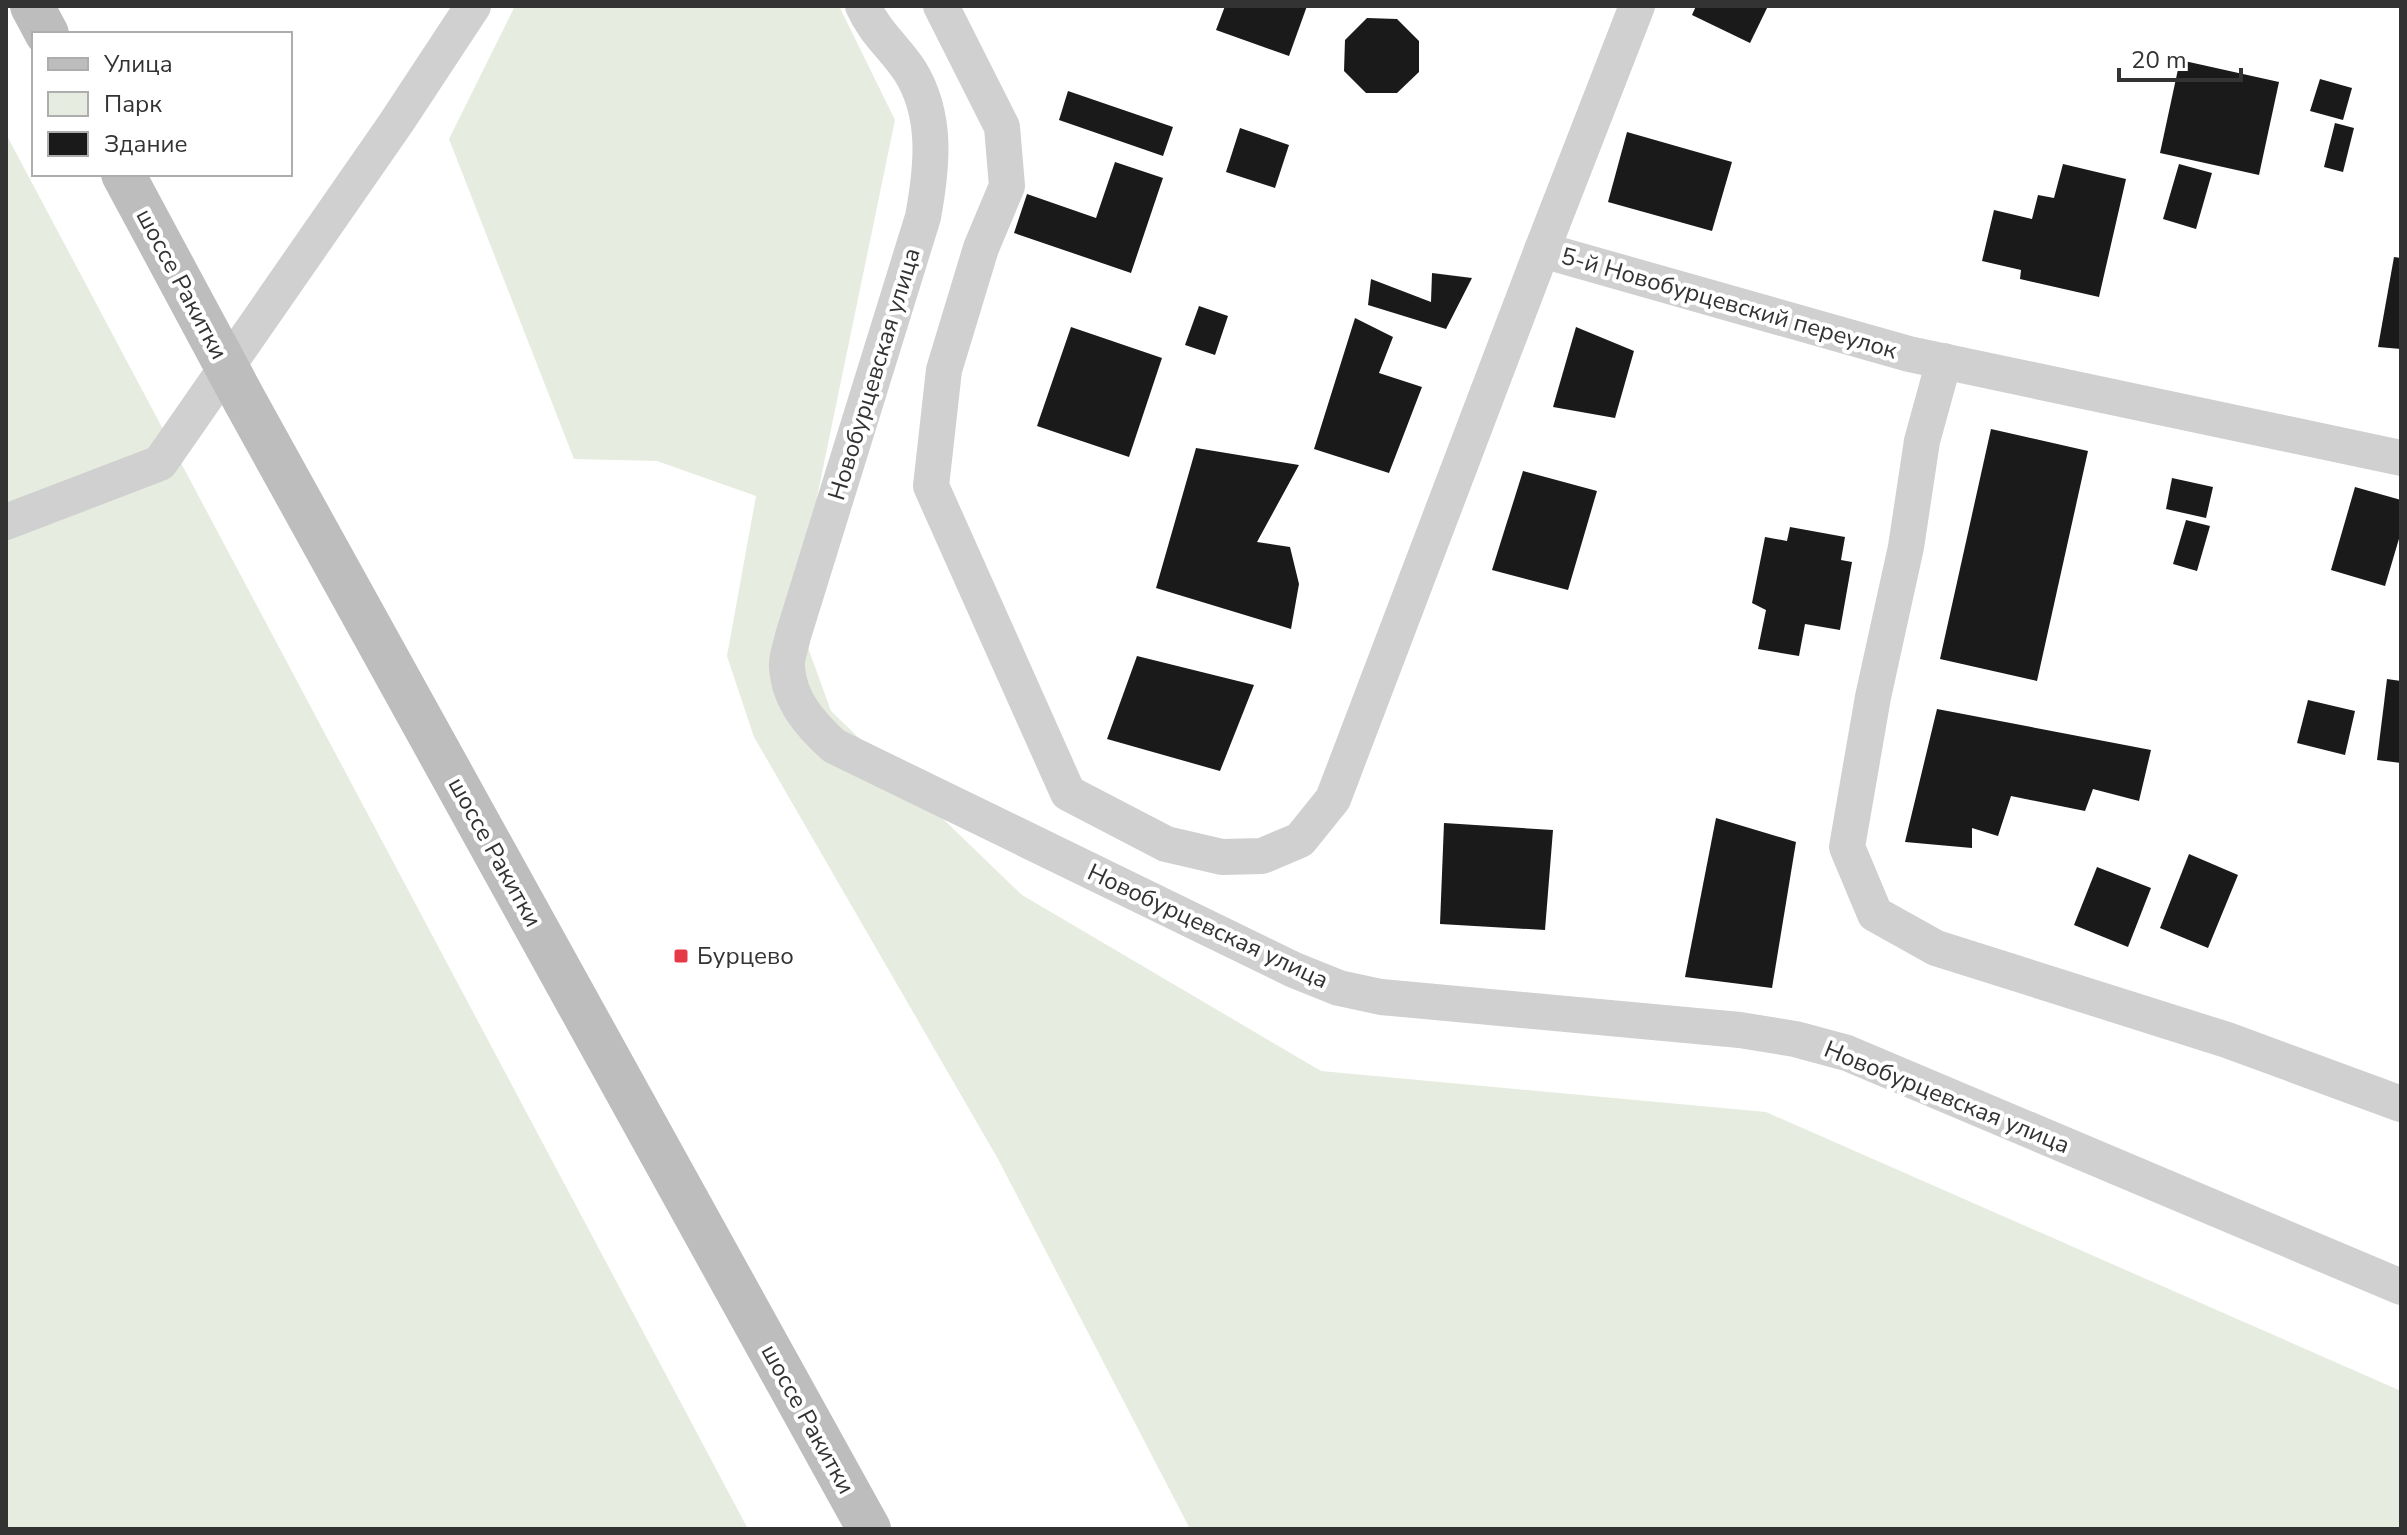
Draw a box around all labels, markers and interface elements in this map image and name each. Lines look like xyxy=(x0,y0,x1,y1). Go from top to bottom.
legend xyxy=(32,32,292,176)
scale bar xyxy=(2119,32,2241,82)
text: 20 m xyxy=(2131,44,2187,76)
text: Улица xyxy=(103,48,173,80)
text: Парк xyxy=(104,88,162,120)
text: Здание xyxy=(104,128,188,160)
street label: шоссе Ракитки xyxy=(129,203,235,365)
street label: 5-й Новобурцевский переулок xyxy=(1557,240,1901,366)
street label: Новобурцевская улица xyxy=(820,244,928,504)
street label: шоссе Ракитки xyxy=(441,771,549,933)
street label: Новобурцевская улица xyxy=(1082,856,1334,996)
place label: Бурцево xyxy=(697,940,794,972)
marker: Бурцево xyxy=(672,947,690,965)
street label: Новобурцевская улица xyxy=(1819,1033,2075,1161)
street label: шоссе Ракитки xyxy=(754,1338,862,1500)

